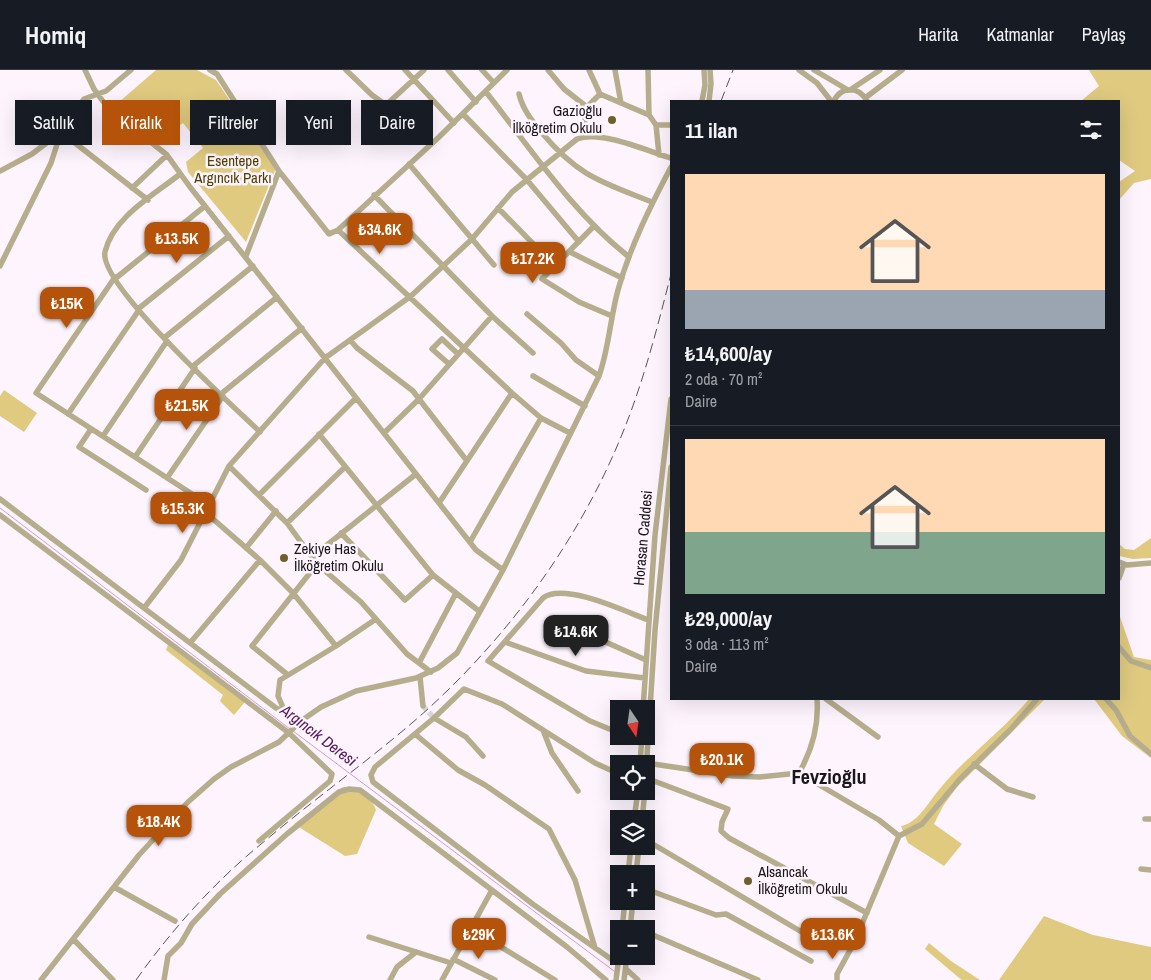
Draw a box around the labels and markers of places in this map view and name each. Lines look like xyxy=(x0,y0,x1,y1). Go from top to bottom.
place label: Gazioğlu İlköğretim Okulu xyxy=(512,100,602,138)
marker: Gazioğlu İlköğretim Okulu xyxy=(606,114,618,126)
pin: ₺34.6K xyxy=(339,212,421,255)
pin: ₺13.5K xyxy=(136,222,218,264)
pin: ₺17.2K xyxy=(492,242,574,284)
pin: ₺15K xyxy=(37,286,97,329)
pin: ₺21.5K xyxy=(146,388,228,431)
pin: ₺15.3K xyxy=(142,492,224,534)
place label: Zekiye Has İlköğretim Okulu xyxy=(294,538,384,576)
marker: Zekiye Has İlköğretim Okulu xyxy=(278,552,290,564)
pin: ₺14.6K xyxy=(535,614,617,657)
pin: ₺20.1K xyxy=(681,742,763,785)
pin: ₺18.4K xyxy=(118,804,200,847)
place label: Alsancak İlköğretim Okulu xyxy=(757,861,848,899)
marker: Alsancak İlköğretim Okulu xyxy=(742,875,754,887)
pin: ₺29K xyxy=(449,918,509,960)
pin: ₺13.6K xyxy=(792,918,874,960)

